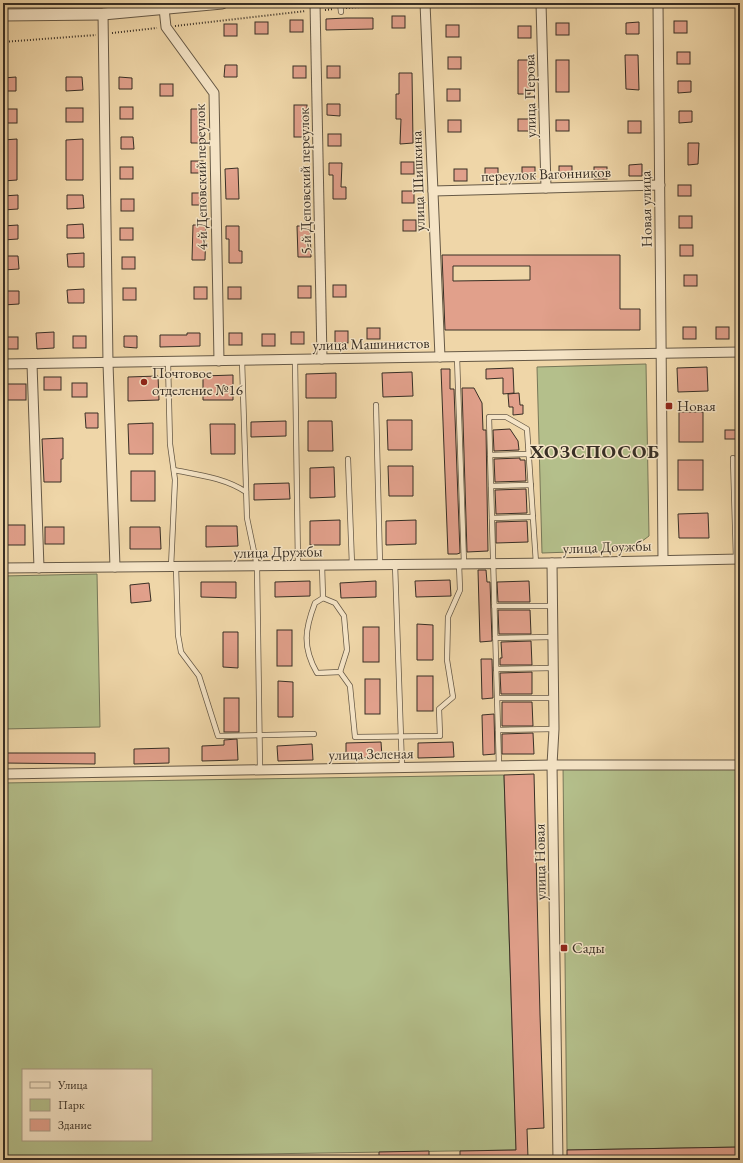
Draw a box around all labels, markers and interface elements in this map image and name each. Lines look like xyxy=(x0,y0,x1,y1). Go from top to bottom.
street label: улица Перова xyxy=(519,54,540,138)
street label: 4-й Деповский переулок xyxy=(190,103,211,251)
street label: 5-й Деповский переулок xyxy=(294,107,315,255)
street label: улица Шишкина xyxy=(406,130,429,232)
street label: переулок Вагонников xyxy=(481,162,611,185)
street label: Новая улица xyxy=(635,171,656,247)
street label: улица Машинистов xyxy=(312,333,430,354)
place label: Почтовое отделение №16 xyxy=(152,363,243,399)
marker: Почтовое отделение №16 xyxy=(139,377,149,387)
place label: Новая xyxy=(677,396,716,415)
marker: Новая xyxy=(664,401,674,411)
district label: ХОЗСПОСОБ xyxy=(529,439,660,464)
street label: улица Доужбы xyxy=(562,535,652,558)
street label: улица Дружбы xyxy=(233,541,323,562)
street label: улица Зеленая xyxy=(328,743,414,764)
street label: улица Новая xyxy=(529,823,550,900)
place label: Сады xyxy=(572,938,605,957)
marker: Сады xyxy=(559,943,569,953)
legend xyxy=(22,1069,152,1141)
text: Улица xyxy=(57,1077,88,1093)
text: Парк xyxy=(58,1097,85,1113)
text: Здание xyxy=(58,1117,92,1133)

